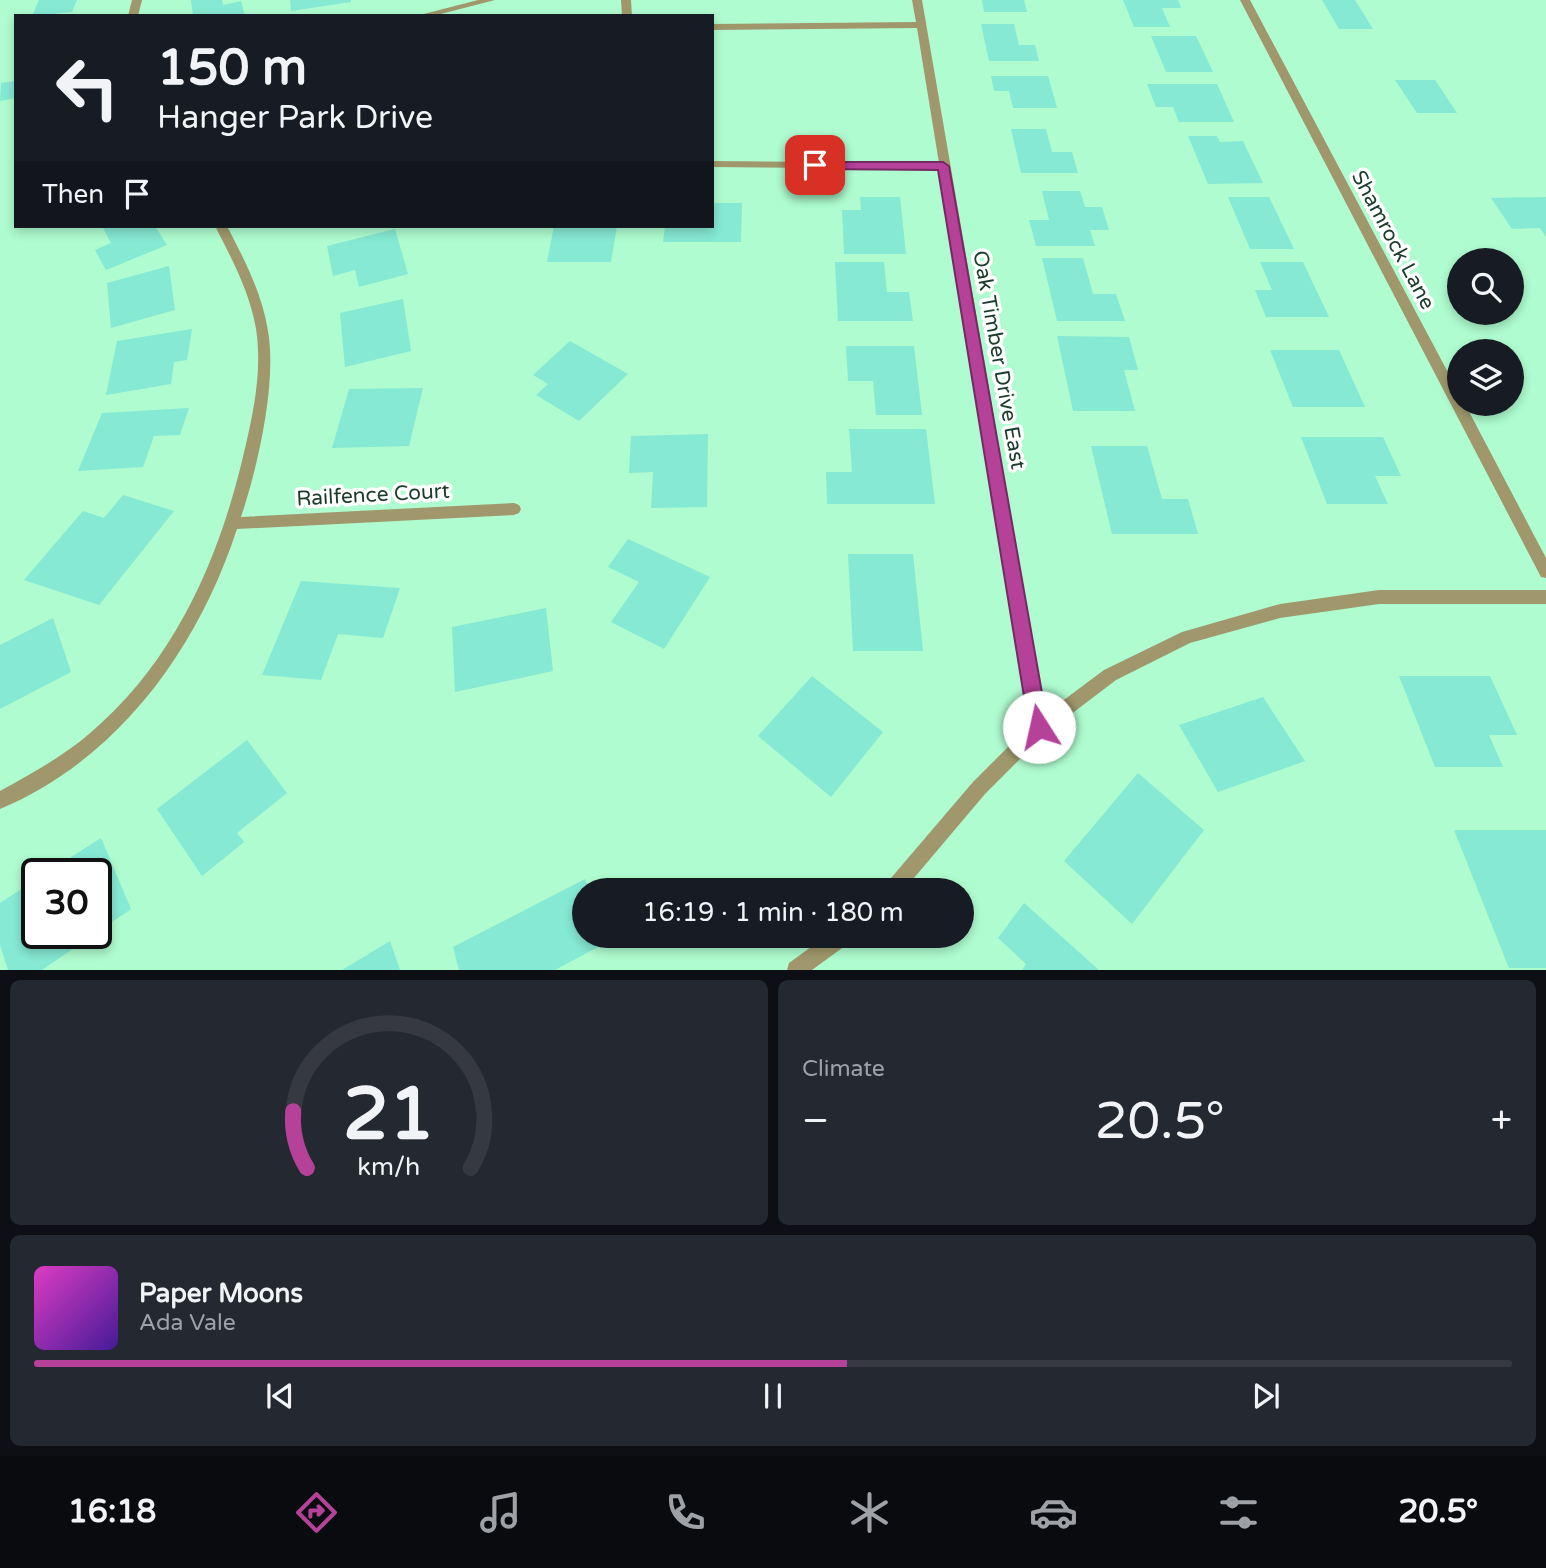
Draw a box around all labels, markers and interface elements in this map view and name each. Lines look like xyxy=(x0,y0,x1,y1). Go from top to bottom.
text: 150 m xyxy=(157,39,307,98)
icon: left xyxy=(42,42,133,133)
text: Hanger Park Drive xyxy=(157,99,433,137)
pin xyxy=(785,135,845,195)
icon: arrive xyxy=(796,146,834,184)
street label: Shamrock Lane xyxy=(1346,166,1440,314)
icon: arrive xyxy=(118,175,156,213)
text: Then xyxy=(42,179,104,210)
map controls xyxy=(1447,248,1524,416)
button: search xyxy=(1447,248,1524,325)
street label: Oak Timber Drive East xyxy=(967,249,1031,471)
button: layers xyxy=(1447,339,1524,416)
street label: Railfence Court xyxy=(296,478,450,512)
position arrow xyxy=(1002,690,1076,764)
speed limit sign: 30 xyxy=(21,858,112,949)
text: 16:19 · 1 min · 180 m xyxy=(642,897,904,928)
text: Climate xyxy=(802,1055,885,1083)
text: 21 xyxy=(343,1072,435,1160)
text: 20.5° xyxy=(1095,1090,1225,1153)
text: − xyxy=(802,1098,829,1144)
text: + xyxy=(1491,1098,1512,1144)
text: km/h xyxy=(358,1152,420,1182)
text: Paper Moons xyxy=(139,1278,303,1309)
text: Ada Vale xyxy=(139,1309,236,1337)
icon: previous xyxy=(261,1377,299,1415)
icon: pause xyxy=(754,1377,792,1415)
icon: next xyxy=(1247,1377,1285,1415)
icon: directions xyxy=(292,1488,341,1537)
icon: music xyxy=(476,1488,525,1537)
icon: phone xyxy=(661,1488,710,1537)
icon: climate xyxy=(845,1488,894,1537)
icon: car xyxy=(1029,1488,1078,1537)
icon: filters xyxy=(1214,1488,1263,1537)
text: 16:18 xyxy=(68,1493,156,1531)
text: 20.5° xyxy=(1398,1493,1478,1531)

